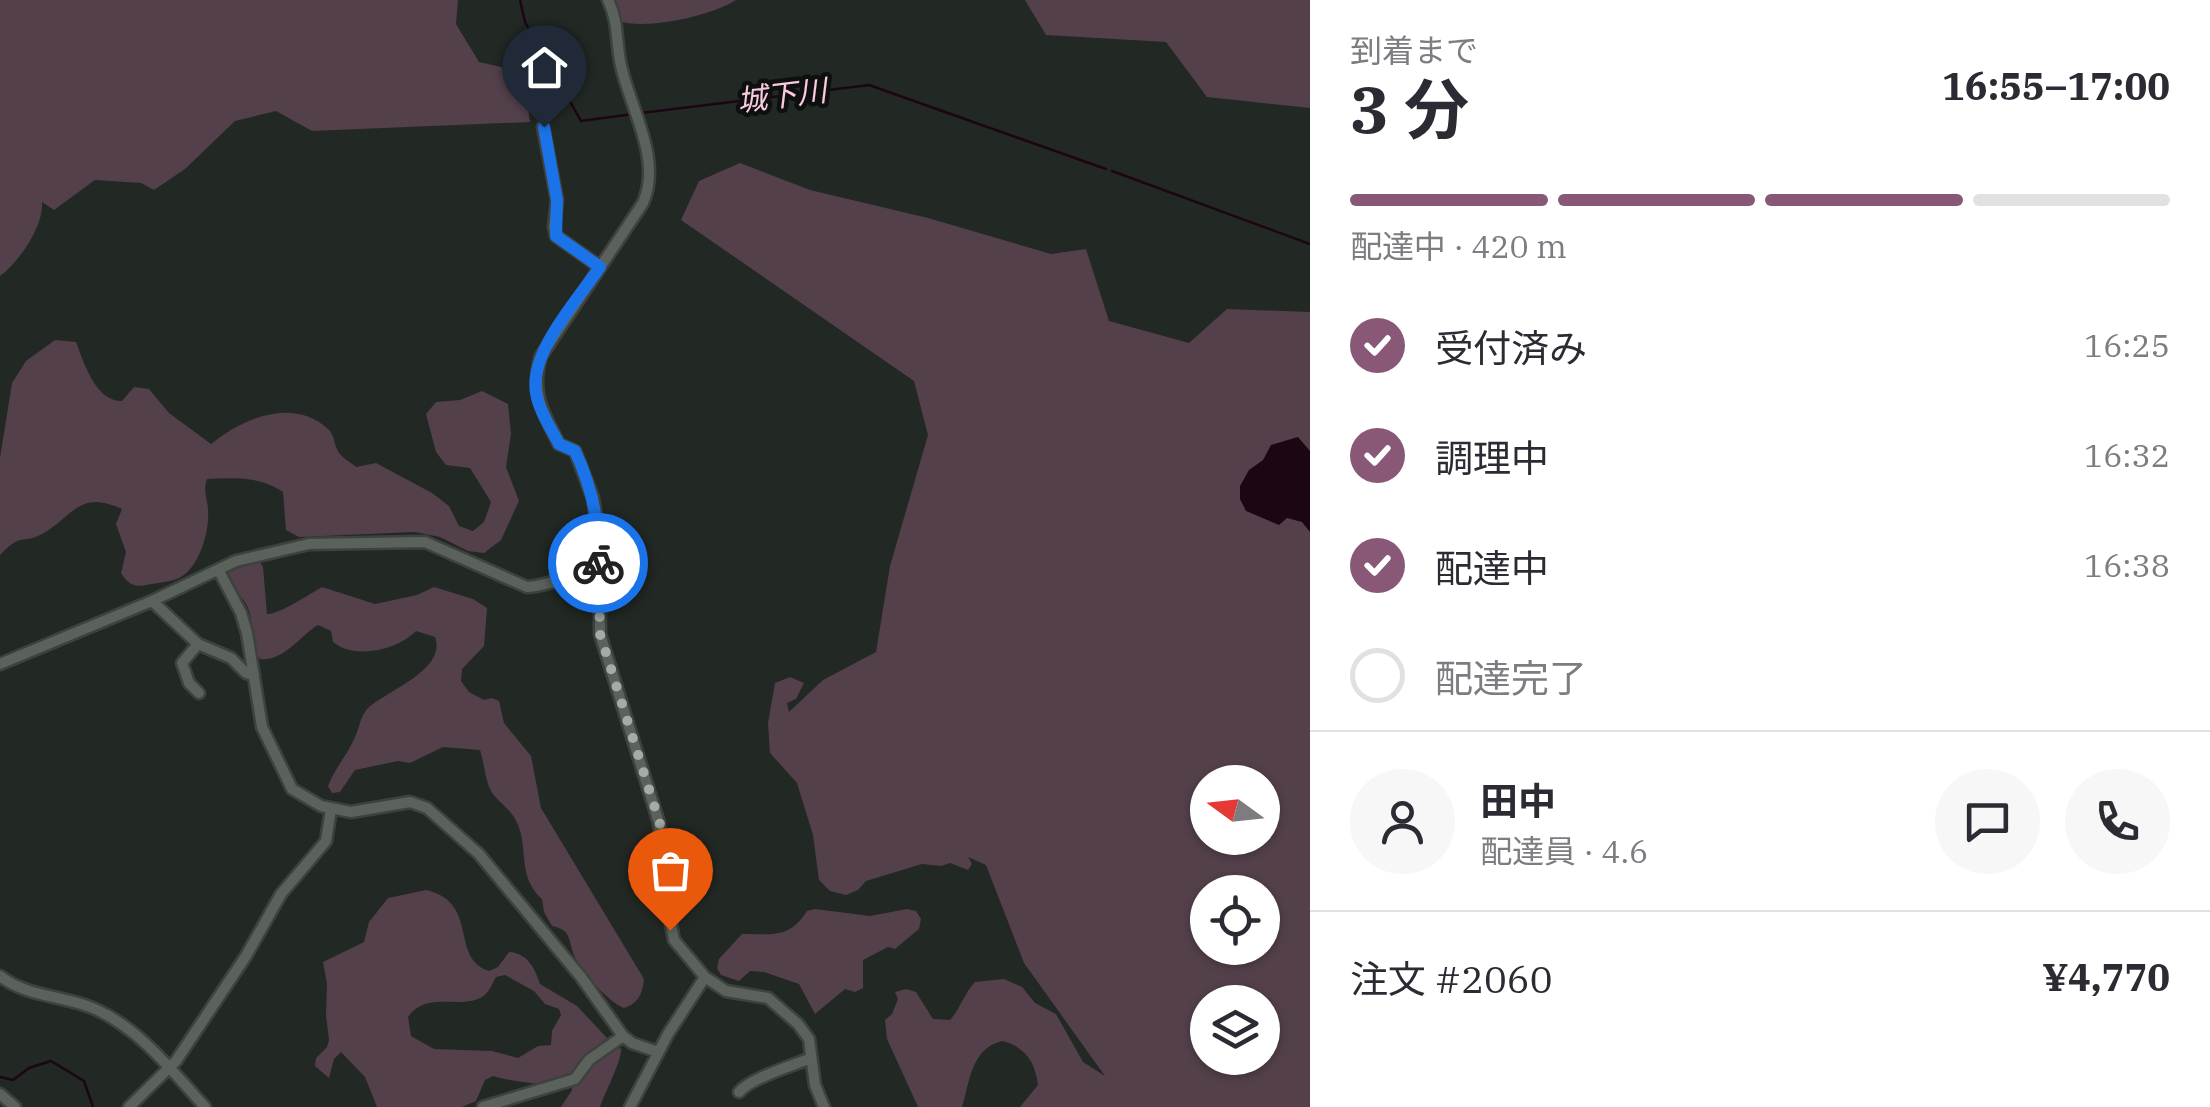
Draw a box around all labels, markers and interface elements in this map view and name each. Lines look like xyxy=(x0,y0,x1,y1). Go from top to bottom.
pin xyxy=(502,25,587,128)
text: 到着まで xyxy=(1350,29,1478,71)
icon: home xyxy=(517,40,572,95)
text: 16:55–17:00 xyxy=(1942,61,2170,110)
text: 3 分 xyxy=(1350,66,1469,151)
water label: 城下川 xyxy=(735,69,832,119)
text: 配達中 · 420 m xyxy=(1350,225,1567,267)
icon: check xyxy=(1350,318,1405,373)
text: 受付済み xyxy=(1435,323,1587,372)
text: 16:25 xyxy=(2084,324,2170,366)
icon: check xyxy=(1350,428,1405,483)
text: 調理中 xyxy=(1435,433,1549,482)
text: 16:32 xyxy=(2084,434,2170,476)
courier xyxy=(548,513,648,613)
icon: bike xyxy=(571,536,626,591)
icon: check xyxy=(1350,538,1405,593)
text: 配達中 xyxy=(1435,543,1549,592)
text: 16:38 xyxy=(2084,544,2170,586)
text: 配達完了 xyxy=(1435,653,1587,702)
north arrow xyxy=(1190,765,1280,855)
map controls xyxy=(1190,765,1280,1075)
button: person xyxy=(1350,769,1455,874)
button: chat xyxy=(1935,769,2040,874)
button: phone xyxy=(2065,769,2170,874)
text: 田中 xyxy=(1480,776,1556,825)
pin xyxy=(628,828,713,931)
text: 配達員 · 4.6 xyxy=(1480,830,1648,872)
icon: bag xyxy=(643,843,698,898)
button: locate xyxy=(1190,875,1280,965)
text: ¥4,770 xyxy=(2042,952,2170,1001)
text: 注文 #2060 xyxy=(1350,954,1552,1003)
button: layers xyxy=(1190,985,1280,1075)

